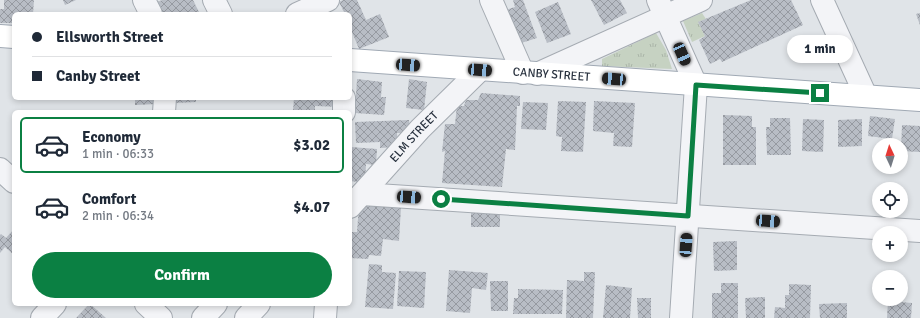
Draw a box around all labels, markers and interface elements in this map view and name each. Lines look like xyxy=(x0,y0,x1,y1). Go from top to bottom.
text: Ellsworth Street xyxy=(56,28,163,46)
callout: 1 min xyxy=(787,35,853,63)
car xyxy=(672,41,692,67)
text: 1 min xyxy=(804,41,836,57)
car xyxy=(396,58,420,72)
car xyxy=(468,63,492,77)
street label: CANBY STREET xyxy=(512,64,591,84)
text: Canby Street xyxy=(56,67,140,85)
car xyxy=(602,72,626,86)
route end xyxy=(811,84,829,102)
street label: ELM STREET xyxy=(386,108,441,165)
icon: car xyxy=(34,127,70,163)
text: Economy xyxy=(82,128,141,146)
text: $3.02 xyxy=(293,136,330,154)
north arrow xyxy=(872,138,908,174)
map controls xyxy=(872,138,908,306)
text: 1 min · 06:33 xyxy=(82,146,154,162)
button: locate xyxy=(872,182,908,218)
icon: car xyxy=(34,189,70,225)
text: Comfort xyxy=(82,190,136,208)
car xyxy=(397,190,421,204)
route start xyxy=(432,190,450,208)
text: $4.07 xyxy=(293,198,330,216)
text: 2 min · 06:34 xyxy=(82,208,154,224)
car xyxy=(756,214,780,228)
button: + xyxy=(872,226,908,262)
car xyxy=(679,233,693,257)
button: Confirm xyxy=(32,252,332,298)
button: − xyxy=(872,270,908,306)

